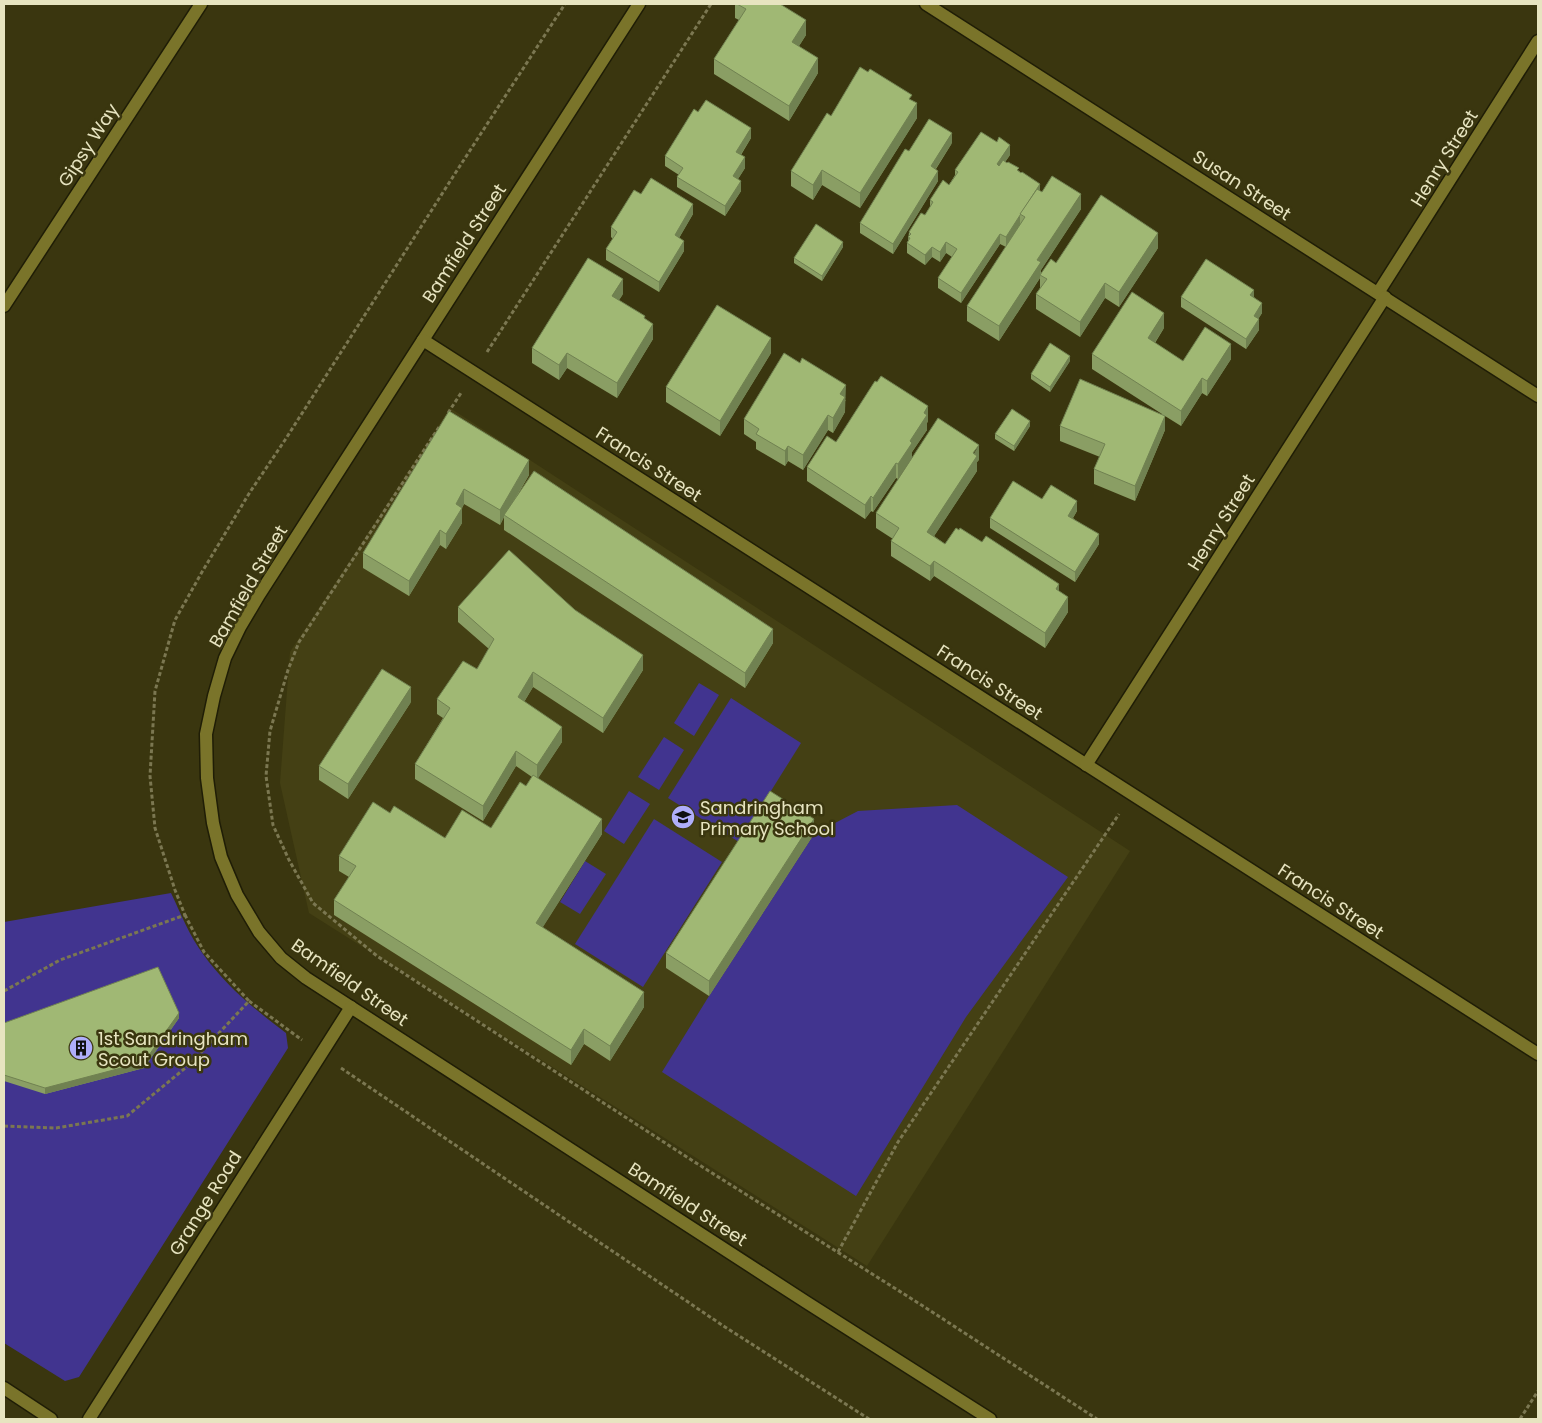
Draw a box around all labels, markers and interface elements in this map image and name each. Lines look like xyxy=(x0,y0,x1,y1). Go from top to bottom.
street label: Gipsy Way xyxy=(52,98,124,192)
street label: Henry Street xyxy=(1404,105,1484,211)
street label: Susan Street xyxy=(1188,144,1296,226)
street label: Bamfield Street xyxy=(416,179,512,307)
street label: Francis Street xyxy=(591,420,707,508)
street label: Henry Street xyxy=(1181,469,1261,575)
street label: Bamfield Street xyxy=(203,520,293,652)
street label: Francis Street xyxy=(932,638,1048,726)
place label: Sandringham Primary School xyxy=(700,795,834,841)
school or university icon: Sandringham Primary School xyxy=(670,804,696,830)
street label: Francis Street xyxy=(1273,857,1389,945)
street label: Bamfield Street xyxy=(287,932,413,1032)
place label: 1st Sandringham Scout Group xyxy=(98,1026,248,1072)
building icon: 1st Sandringham Scout Group xyxy=(68,1035,94,1061)
street label: Grange Road xyxy=(163,1146,247,1260)
street label: Bamfield Street xyxy=(624,1156,752,1252)

